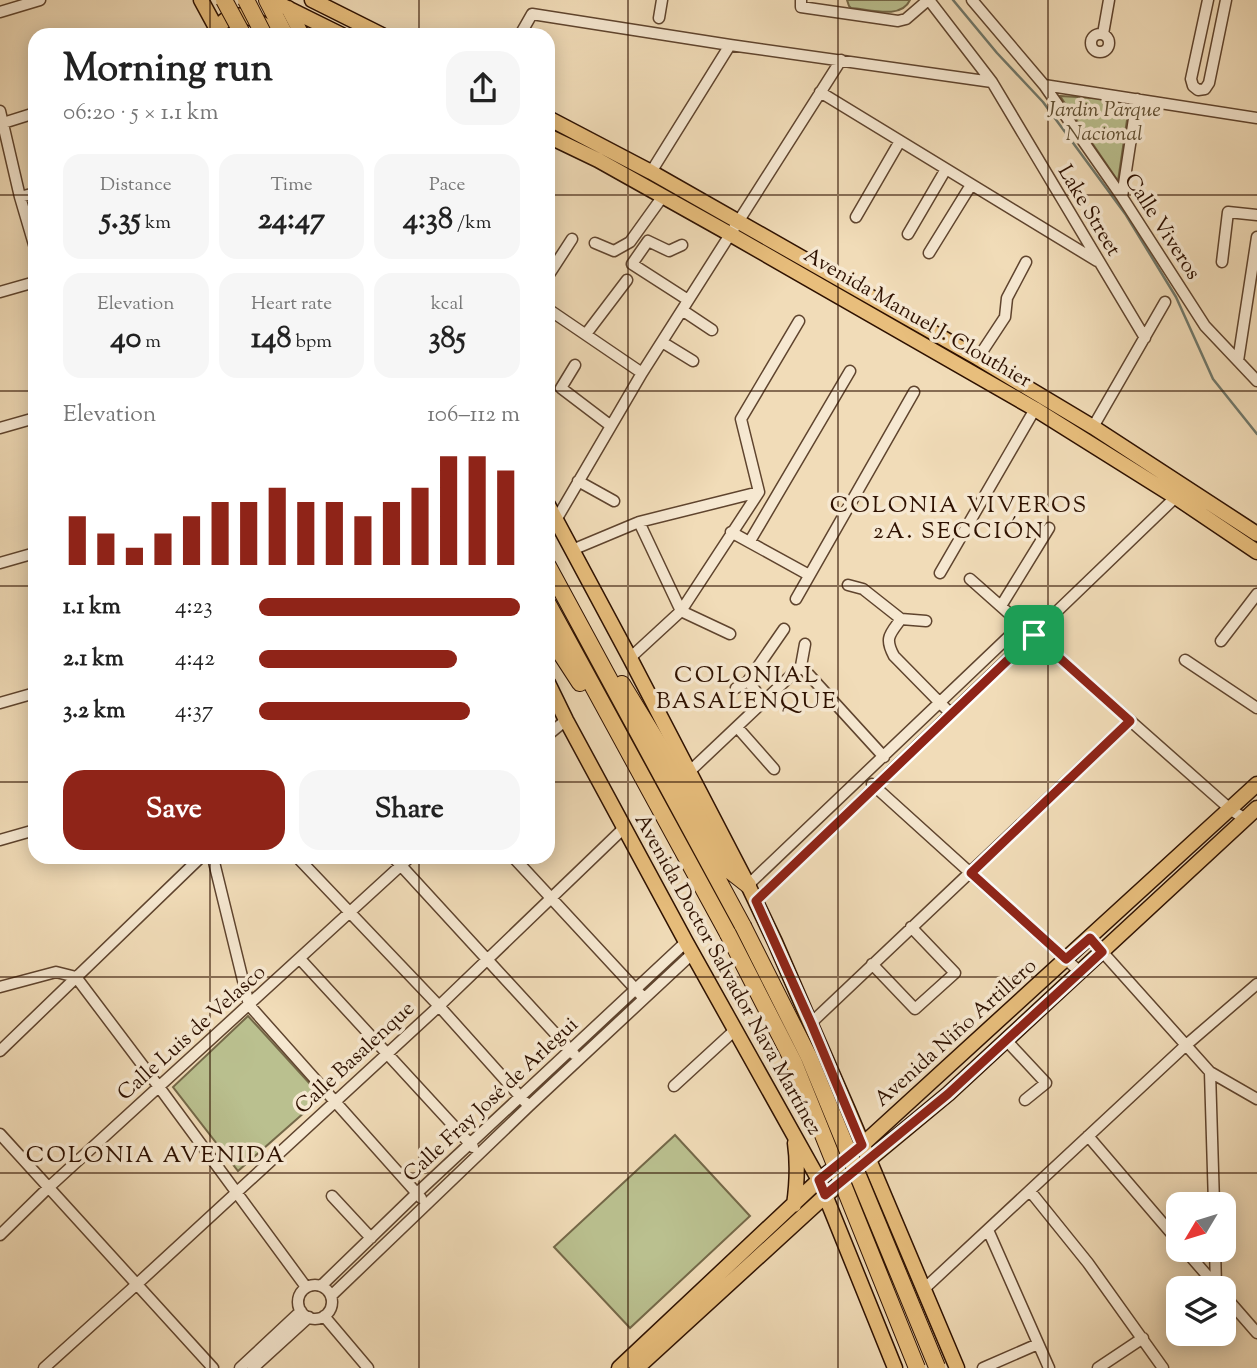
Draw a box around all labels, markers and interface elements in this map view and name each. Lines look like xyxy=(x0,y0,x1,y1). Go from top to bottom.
text: Morning run xyxy=(63,44,273,98)
button: share xyxy=(446,51,520,125)
park label: Jardin Parque Nacional xyxy=(1046,96,1161,150)
text: 06:20 · 5 × 1.1 km xyxy=(63,97,219,130)
street label: Lake Street xyxy=(1049,160,1127,262)
street label: Calle Viveros xyxy=(1116,168,1207,286)
text: Distance xyxy=(100,172,172,199)
text: Time xyxy=(270,172,313,199)
text: Pace xyxy=(429,172,465,199)
text: 5.35 xyxy=(101,199,141,242)
text: 24:47 xyxy=(258,199,325,242)
text: 4:38 xyxy=(403,199,453,242)
text: km xyxy=(141,210,171,237)
text: /km xyxy=(453,210,491,237)
street label: Avenida Manuel J. Clouthier xyxy=(797,241,1037,396)
text: Elevation xyxy=(97,291,174,318)
text: Heart rate xyxy=(251,291,332,318)
text: kcal xyxy=(431,291,463,318)
text: 40 xyxy=(111,318,141,361)
text: 148 xyxy=(251,318,291,361)
text: 385 xyxy=(428,318,466,361)
text: m xyxy=(141,329,161,356)
text: bpm xyxy=(291,329,332,356)
text: Elevation xyxy=(63,399,156,432)
text: 106–112 m xyxy=(427,399,520,432)
district label: COLONIA VIVEROS 2A. SECCIÓN xyxy=(830,490,1088,549)
text: 1.1 km xyxy=(63,591,121,624)
text: 4:23 xyxy=(175,591,213,624)
pin xyxy=(1004,605,1064,665)
icon: arrive xyxy=(1015,616,1053,654)
text: 2.1 km xyxy=(63,643,124,676)
text: 4:42 xyxy=(175,643,215,676)
district label: COLONIAL BASALENQUE xyxy=(656,660,838,719)
text: 3.2 km xyxy=(63,695,125,728)
text: 4:37 xyxy=(175,695,213,728)
button: Save xyxy=(63,770,285,850)
button: Share xyxy=(299,770,520,850)
street label: Avenida Doctor Salvador Nava Martínez xyxy=(626,809,828,1141)
street label: Avenida Niño Artillero xyxy=(868,952,1044,1115)
street label: Calle Luis de Velasco xyxy=(111,959,273,1108)
street label: Calle Basalenque xyxy=(289,995,422,1122)
street label: Calle Fray José de Arlegui xyxy=(397,1011,586,1190)
district label: COLONIA AVENIDA xyxy=(26,1140,286,1173)
north arrow xyxy=(1166,1192,1236,1262)
map controls xyxy=(1166,1192,1236,1346)
button: layers xyxy=(1166,1276,1236,1346)

